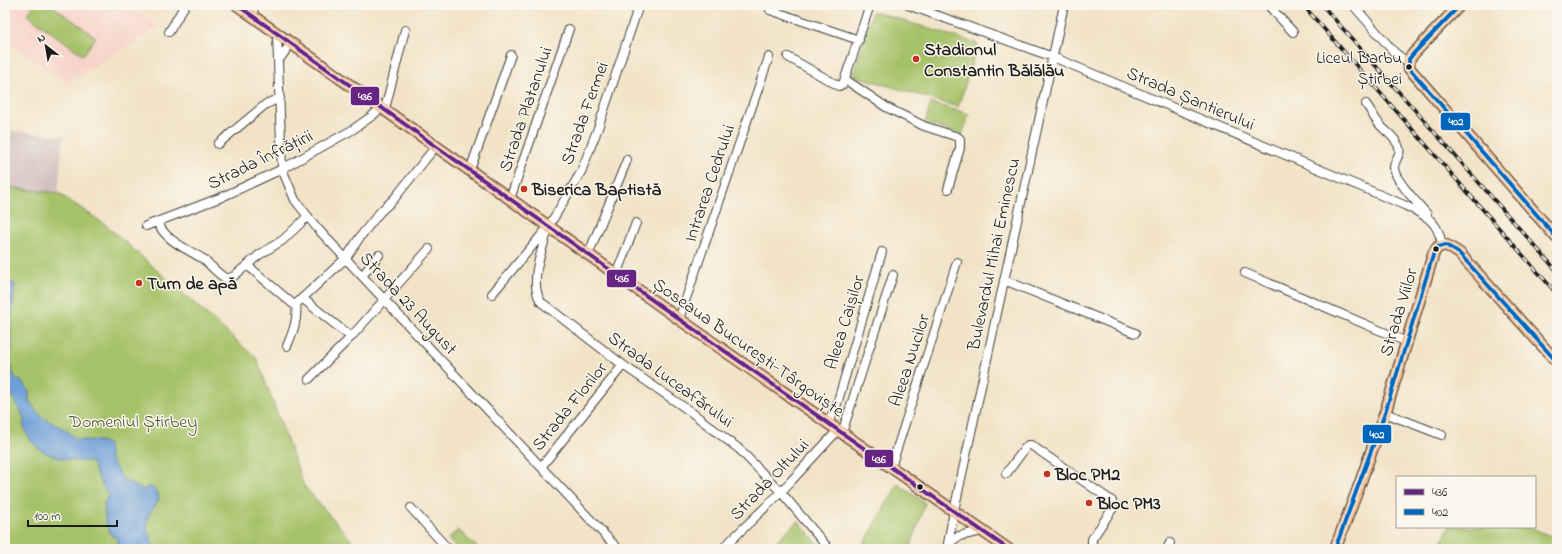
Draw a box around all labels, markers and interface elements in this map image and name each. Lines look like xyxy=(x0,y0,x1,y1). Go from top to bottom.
north arrow xyxy=(26,26,66,66)
text: N xyxy=(34,30,49,47)
place label: Stadionul Constantin Bălălău xyxy=(924,38,1064,85)
street label: Strada Platanului xyxy=(493,44,560,176)
place label: Liceul Barbu Știrbei xyxy=(1316,46,1402,92)
marker: Stadionul Constantin Bălălău xyxy=(911,54,921,64)
street label: Strada Fermei xyxy=(555,59,617,169)
street label: Strada Șantierului xyxy=(1122,61,1258,139)
marker: Liceul Barbu Știrbei xyxy=(1404,62,1414,72)
line badge: 436 xyxy=(350,86,380,106)
text: 436 xyxy=(357,89,372,105)
line badge: 402 xyxy=(1440,112,1471,131)
text: 402 xyxy=(1448,114,1464,130)
street label: Intrarea Cedrului xyxy=(679,121,743,246)
street label: Strada Înfrățirii xyxy=(204,124,318,198)
street label: Bulevardul Mihai Eminescu xyxy=(962,156,1028,354)
place label: Biserica Baptistă xyxy=(531,178,662,204)
marker: Biserica Baptistă xyxy=(519,184,529,194)
unlabelled marker xyxy=(1431,244,1441,254)
street label: Strada 23 August xyxy=(352,247,462,363)
street label: Strada Viilor xyxy=(1374,265,1426,360)
line badge: 436 xyxy=(606,269,637,288)
text: 436 xyxy=(614,271,629,287)
place label: Turn de apă xyxy=(147,272,238,298)
street label: Aleea Caișilor xyxy=(819,272,873,373)
street label: Șoseaua București-Târgoviște xyxy=(646,273,850,426)
marker: Turn de apă xyxy=(134,278,144,288)
street label: Aleea Nucilor xyxy=(884,311,938,410)
street label: Strada Luceafărului xyxy=(602,326,738,435)
street label: Strada Florilor xyxy=(526,357,615,457)
park label: Domeniul Știrbey xyxy=(68,410,197,436)
line badge: 402 xyxy=(1362,424,1392,444)
text: 402 xyxy=(1369,427,1385,443)
street label: Strada Oltului xyxy=(725,434,816,527)
line badge: 436 xyxy=(864,449,894,468)
text: 436 xyxy=(871,452,886,468)
place label: Bloc PM2 xyxy=(1054,463,1120,489)
marker: Bloc PM2 xyxy=(1042,469,1052,479)
legend xyxy=(1396,476,1536,528)
unlabelled marker xyxy=(915,482,925,492)
text: 436 xyxy=(1432,484,1448,502)
place label: Bloc PM3 xyxy=(1096,492,1161,518)
marker: Bloc PM3 xyxy=(1084,498,1094,508)
scale bar xyxy=(28,502,117,528)
text: 402 xyxy=(1432,504,1448,522)
text: 100 m xyxy=(34,508,61,526)

